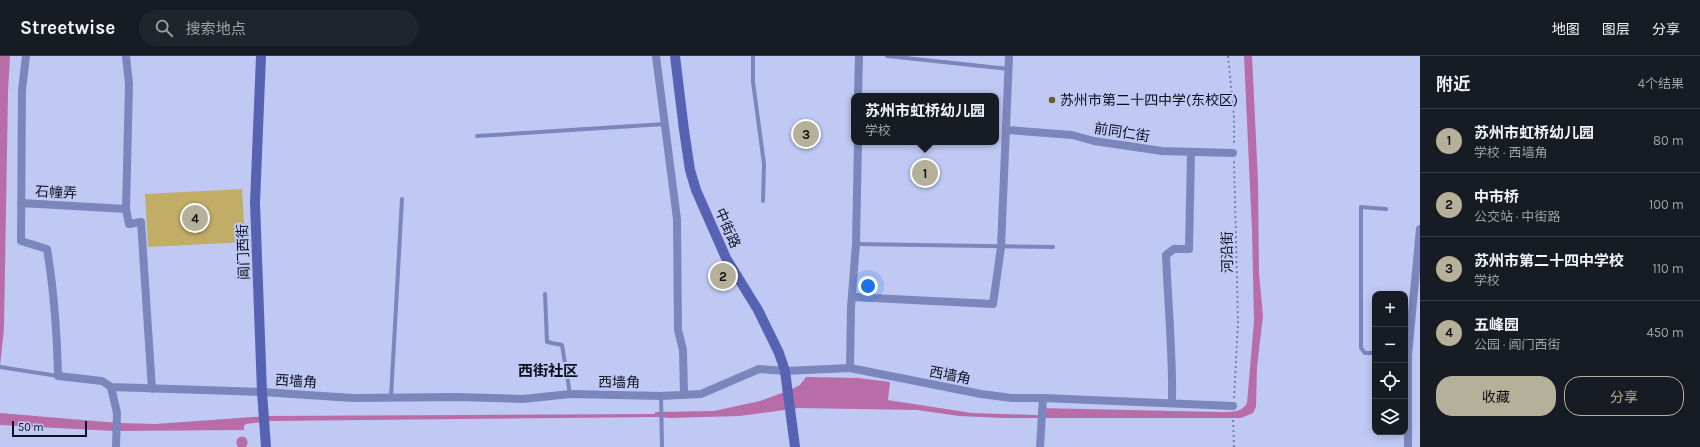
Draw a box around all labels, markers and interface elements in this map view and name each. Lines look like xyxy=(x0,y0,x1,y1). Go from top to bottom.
search box xyxy=(139,10,419,46)
text: Streetwise xyxy=(20,17,115,39)
icon: search xyxy=(153,17,175,39)
text: 搜索地点 xyxy=(185,20,245,38)
text: 地图 xyxy=(1552,21,1580,38)
text: 图层 xyxy=(1602,21,1630,38)
text: 分享 xyxy=(1652,21,1680,38)
text: 附近 xyxy=(1436,74,1470,94)
text: 4个结果 xyxy=(1638,76,1684,91)
place label: 苏州市第二十四中学(东校区) xyxy=(1060,92,1238,109)
popup xyxy=(851,93,999,145)
marker: 苏州市第二十四中学(东校区) xyxy=(1047,95,1057,105)
text: 苏州市虹桥幼儿园 xyxy=(865,102,985,120)
pin: 3 xyxy=(793,119,819,149)
street label: 前同仁街 xyxy=(1093,120,1151,145)
text: 学校 xyxy=(865,123,891,138)
text: 苏州市虹桥幼儿园 xyxy=(1474,124,1594,142)
text: 1 xyxy=(1447,133,1451,148)
text: 80 m xyxy=(1653,133,1684,148)
text: 学校 · 西墙角 xyxy=(1474,145,1548,160)
pin: 1 xyxy=(912,158,938,188)
street label: 石幢弄 xyxy=(35,183,77,202)
text: 中市桥 xyxy=(1474,188,1519,206)
text: 2 xyxy=(1445,197,1453,212)
text: 100 m xyxy=(1649,197,1684,212)
pin: 4 xyxy=(182,203,208,233)
street label: 中街路 xyxy=(711,206,744,251)
text: 公交站 · 中街路 xyxy=(1474,209,1561,224)
street label: 阊门西街 xyxy=(234,224,253,280)
street label: 河沿街 xyxy=(1219,231,1236,273)
text: 苏州市第二十四中学校 xyxy=(1474,252,1624,270)
pin: 2 xyxy=(710,261,736,291)
text: 3 xyxy=(1445,261,1453,276)
text: 110 m xyxy=(1652,261,1684,276)
text: 学校 xyxy=(1474,273,1500,288)
your location xyxy=(858,276,878,296)
map controls xyxy=(1372,291,1408,435)
button: + xyxy=(1372,291,1408,327)
text: 五峰园 xyxy=(1474,316,1519,334)
text: 4 xyxy=(1445,325,1453,340)
text: 450 m xyxy=(1646,325,1684,340)
button: − xyxy=(1372,327,1408,363)
text: 公园 · 阊门西街 xyxy=(1474,337,1561,352)
district label: 西街社区 xyxy=(518,362,578,380)
street label: 西墙角 xyxy=(928,363,972,388)
button: locate xyxy=(1372,363,1408,399)
street label: 西墙角 xyxy=(274,372,318,391)
street label: 西墙角 xyxy=(598,374,640,391)
button: 收藏 xyxy=(1436,376,1556,416)
button: 分享 xyxy=(1564,376,1684,416)
button: layers xyxy=(1372,399,1408,435)
scale bar xyxy=(12,419,87,438)
text: 50 m xyxy=(18,421,44,434)

